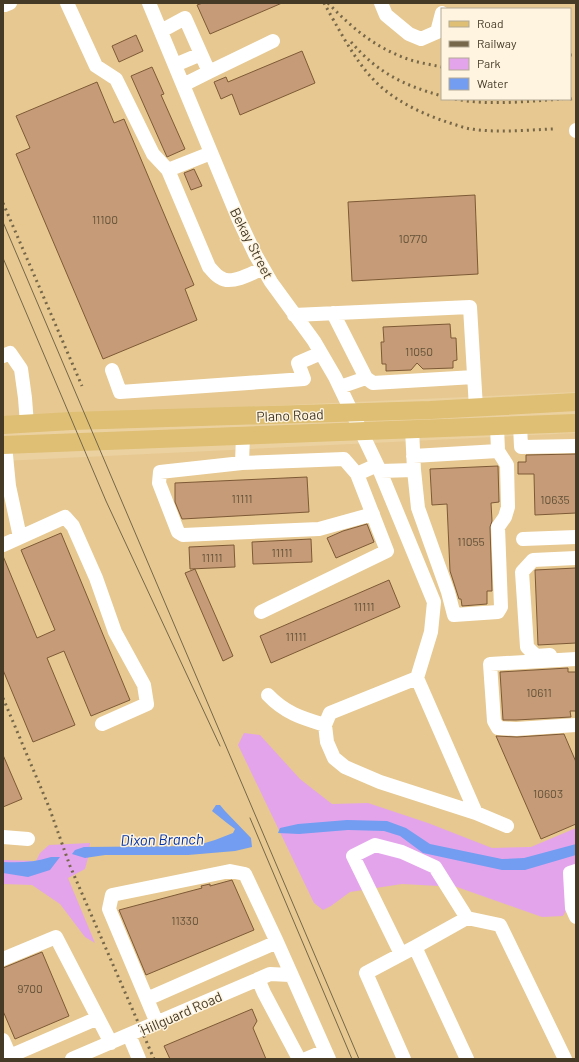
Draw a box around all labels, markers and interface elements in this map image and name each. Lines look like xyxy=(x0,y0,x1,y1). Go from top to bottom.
legend xyxy=(441,8,571,100)
text: Road xyxy=(477,16,504,30)
text: Railway xyxy=(477,36,517,50)
text: Park xyxy=(477,56,501,70)
text: Water xyxy=(477,76,509,90)
street label: Bekay Street xyxy=(227,205,277,281)
house number: 11100 xyxy=(92,212,118,226)
house number: 10770 xyxy=(398,231,428,245)
house number: 11050 xyxy=(405,344,433,358)
street label: Plano Road xyxy=(256,405,324,425)
house number: 11111 xyxy=(231,491,253,505)
house number: 10635 xyxy=(540,492,570,506)
house number: 11055 xyxy=(457,534,485,548)
house number: 11111 xyxy=(271,545,293,559)
house number: 11111 xyxy=(201,550,223,564)
house number: 11111 xyxy=(353,599,375,613)
house number: 11111 xyxy=(285,629,307,643)
house number: 10611 xyxy=(526,685,552,699)
house number: 10603 xyxy=(533,786,563,800)
water label: Dixon Branch xyxy=(120,829,204,849)
house number: 11330 xyxy=(171,913,199,927)
house number: 9700 xyxy=(17,981,43,995)
street label: Hillguard Road xyxy=(137,987,225,1039)

